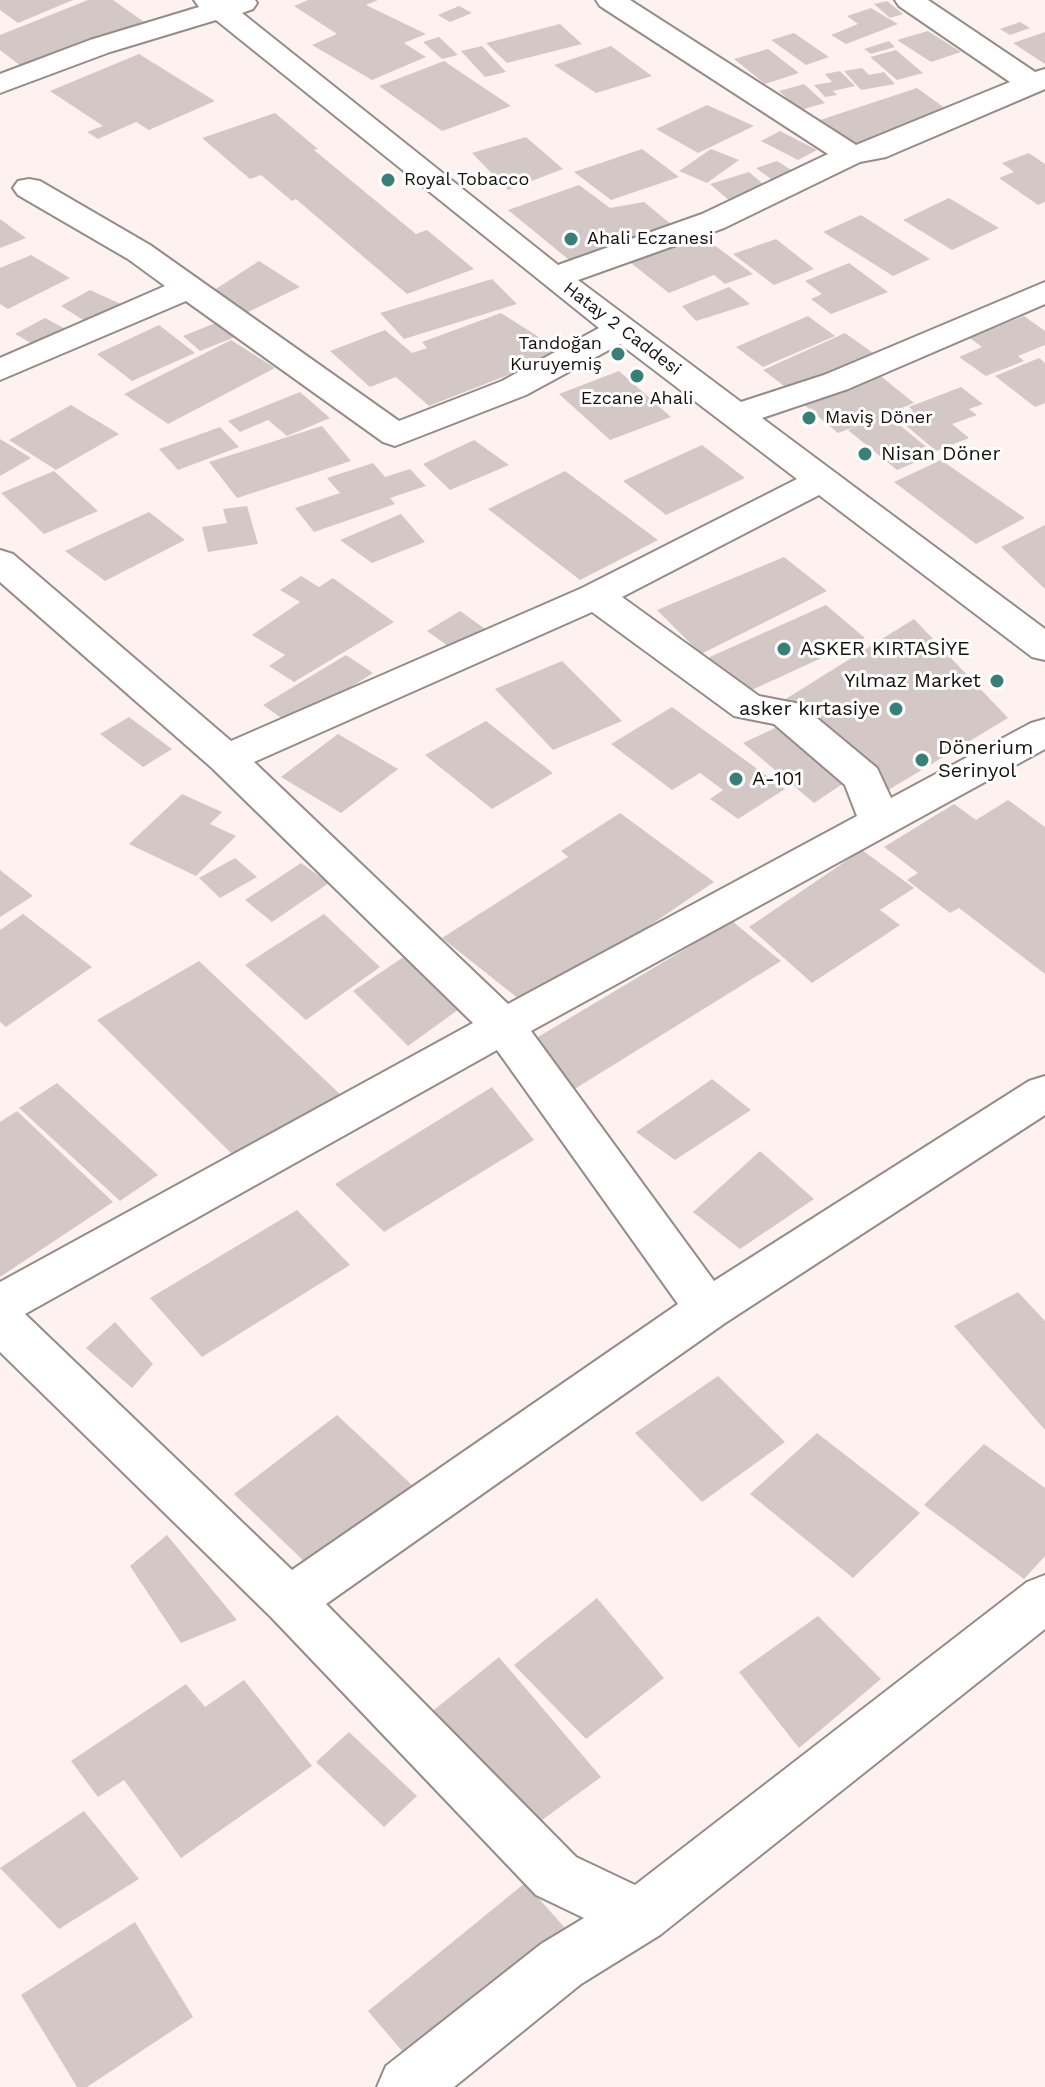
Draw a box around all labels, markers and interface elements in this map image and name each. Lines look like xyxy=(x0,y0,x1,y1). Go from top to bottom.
place label: Royal Tobacco xyxy=(404,169,529,191)
marker: Royal Tobacco xyxy=(379,171,397,189)
place label: Ahali Eczanesi xyxy=(587,228,713,250)
marker: Ahali Eczanesi xyxy=(562,230,580,248)
street label: Hatay 2 Caddesi xyxy=(559,278,685,380)
place label: Tandoğan Kuruyemiş xyxy=(510,333,602,376)
marker: Tandoğan Kuruyemiş xyxy=(609,345,627,363)
marker: Ezcane Ahali xyxy=(628,367,646,385)
place label: Ezcane Ahali xyxy=(581,388,693,410)
place label: Maviş Döner xyxy=(825,407,933,429)
marker: Maviş Döner xyxy=(800,409,818,427)
place label: Nisan Döner xyxy=(881,442,1001,466)
marker: Nisan Döner xyxy=(856,445,874,463)
place label: ASKER KIRTASİYE xyxy=(800,637,970,661)
marker: ASKER KIRTASİYE xyxy=(775,640,793,658)
place label: Yılmaz Market xyxy=(844,669,981,693)
marker: Yılmaz Market xyxy=(988,672,1006,690)
place label: asker kırtasiye xyxy=(739,697,880,721)
marker: asker kırtasiye xyxy=(887,700,905,718)
place label: Dönerium Serinyol xyxy=(938,736,1033,783)
marker: Dönerium Serinyol xyxy=(913,751,931,769)
place label: A-101 xyxy=(752,767,802,791)
marker: A-101 xyxy=(727,770,745,788)

